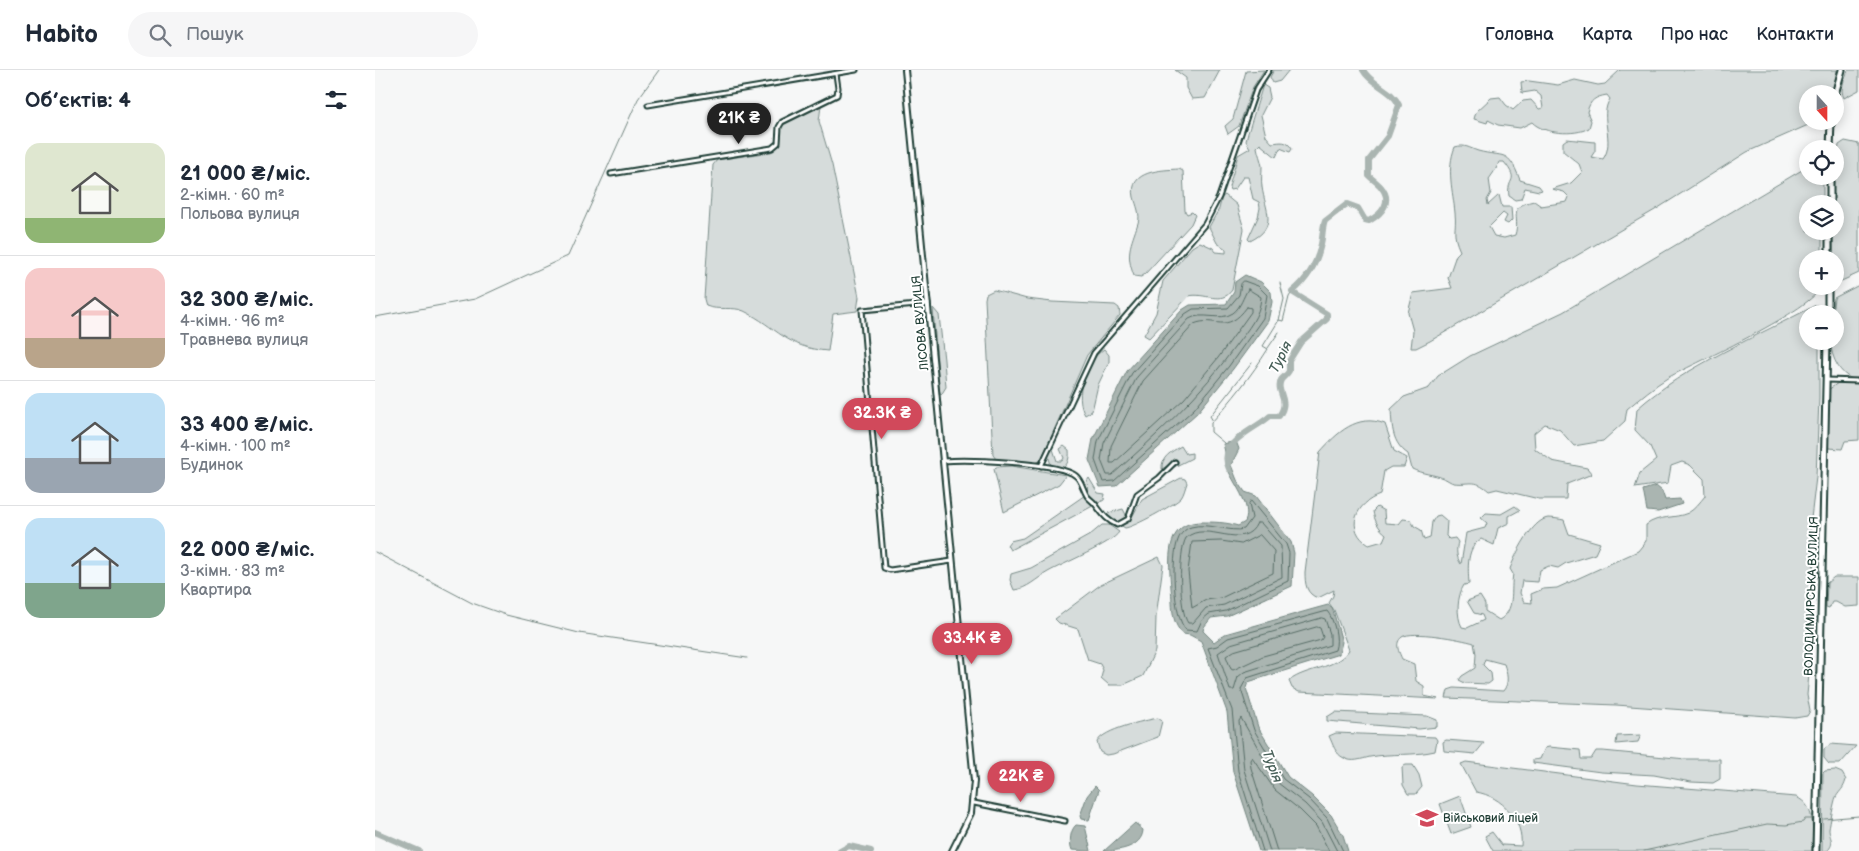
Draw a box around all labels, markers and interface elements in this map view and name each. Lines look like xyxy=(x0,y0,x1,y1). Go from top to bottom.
search box xyxy=(128,12,478,57)
text: Habito xyxy=(25,20,98,49)
icon: search xyxy=(146,21,174,49)
text: Пошук xyxy=(186,23,244,46)
text: Головна xyxy=(1485,24,1554,45)
text: Карта xyxy=(1582,24,1633,45)
text: Про нас xyxy=(1661,24,1728,45)
text: Контакти xyxy=(1756,24,1834,45)
north arrow xyxy=(1799,85,1844,130)
map controls xyxy=(1799,85,1844,350)
icon: filters xyxy=(322,86,350,114)
text: Об’єктів: 4 xyxy=(25,88,131,113)
pin: 21K ₴ xyxy=(704,102,774,145)
text: 21K ₴ xyxy=(718,109,760,128)
button: locate xyxy=(1799,140,1844,185)
text: 21 000 ₴/міс. xyxy=(180,161,310,186)
icon: home xyxy=(65,163,125,223)
text: 2-кімн. · 60 m² xyxy=(180,186,285,205)
button: layers xyxy=(1799,195,1844,240)
text: Польова вулиця xyxy=(180,205,300,224)
button: + xyxy=(1799,250,1844,295)
street label: ЛІСОВА ВУЛИЦЯ xyxy=(909,275,932,372)
text: 32 300 ₴/міс. xyxy=(180,287,313,312)
icon: home xyxy=(65,288,125,348)
button: − xyxy=(1799,305,1844,350)
text: 4-кімн. · 96 m² xyxy=(180,312,285,331)
text: Травнева вулиця xyxy=(180,331,308,350)
water label: Турія xyxy=(1265,338,1296,376)
pin: 32.3K ₴ xyxy=(836,398,928,440)
text: 32.3K ₴ xyxy=(853,404,911,423)
text: 33 400 ₴/міс. xyxy=(180,412,313,437)
icon: home xyxy=(65,413,125,473)
text: 4-кімн. · 100 m² xyxy=(180,437,291,456)
text: Будинок xyxy=(180,456,243,475)
street label: ВОЛОДИМИРСЬКА ВУЛИЦЯ xyxy=(1801,516,1822,676)
text: 22 000 ₴/міс. xyxy=(180,537,314,562)
icon: home xyxy=(65,538,125,598)
text: 3-кімн. · 83 m² xyxy=(180,562,285,581)
text: Квартира xyxy=(180,581,252,600)
pin: 33.4K ₴ xyxy=(926,622,1018,665)
text: 33.4K ₴ xyxy=(943,629,1001,648)
water label: Турія xyxy=(1259,747,1287,785)
pin: 22K ₴ xyxy=(986,760,1056,803)
text: 22K ₴ xyxy=(998,767,1044,786)
school or university icon: Військовий ліцей xyxy=(1414,805,1440,831)
place label: Військовий ліцей xyxy=(1443,811,1538,826)

